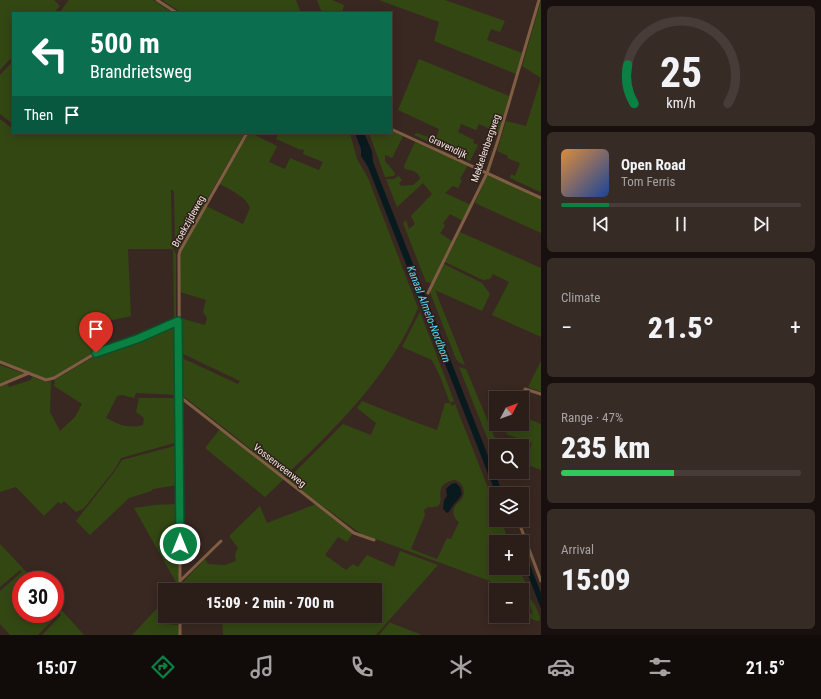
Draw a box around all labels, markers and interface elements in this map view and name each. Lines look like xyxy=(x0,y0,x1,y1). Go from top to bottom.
text: 500 m xyxy=(90,27,160,60)
icon: left xyxy=(24,28,76,80)
text: 25 xyxy=(660,48,702,97)
text: Brandrietsweg xyxy=(90,61,192,82)
text: km/h xyxy=(666,94,696,110)
icon: arrive xyxy=(61,104,83,126)
text: Then xyxy=(24,106,53,124)
street label: Mekkelenbergweg xyxy=(469,113,502,184)
street label: Gravendijk xyxy=(427,133,469,160)
text: Open Road xyxy=(621,156,686,174)
text: Tom Ferris xyxy=(621,174,675,189)
street label: Broekzijdeweg xyxy=(170,193,207,249)
icon: previous xyxy=(590,213,612,235)
icon: pause xyxy=(670,213,692,235)
icon: next xyxy=(750,213,772,235)
water label: Kanaal Almelo-Nordhorn xyxy=(404,264,453,364)
text: Climate xyxy=(561,290,600,305)
text: 21.5° xyxy=(648,310,714,345)
pin xyxy=(79,312,113,353)
text: − xyxy=(561,315,572,340)
text: + xyxy=(790,315,801,340)
icon: arrive xyxy=(85,318,107,340)
north arrow xyxy=(489,391,529,431)
map controls xyxy=(489,391,529,623)
text: Range · 47% xyxy=(561,410,623,425)
text: 235 km xyxy=(561,430,650,465)
button: search xyxy=(489,439,529,479)
street label: Vossenveenweg xyxy=(251,441,308,489)
button: layers xyxy=(489,487,529,527)
position arrow xyxy=(159,523,201,565)
button: + xyxy=(489,535,529,575)
text: Arrival xyxy=(561,542,594,557)
text: 15:09 xyxy=(561,562,630,597)
speed limit sign: 30 xyxy=(12,571,64,623)
button: − xyxy=(489,583,529,623)
text: 15:09 · 2 min · 700 m xyxy=(206,594,334,612)
icon: directions xyxy=(149,653,177,681)
icon: music xyxy=(248,653,276,681)
icon: phone xyxy=(348,653,376,681)
icon: climate xyxy=(447,653,475,681)
icon: car xyxy=(547,653,575,681)
icon: filters xyxy=(646,653,674,681)
text: 15:07 xyxy=(36,657,77,678)
text: 21.5° xyxy=(746,657,785,678)

